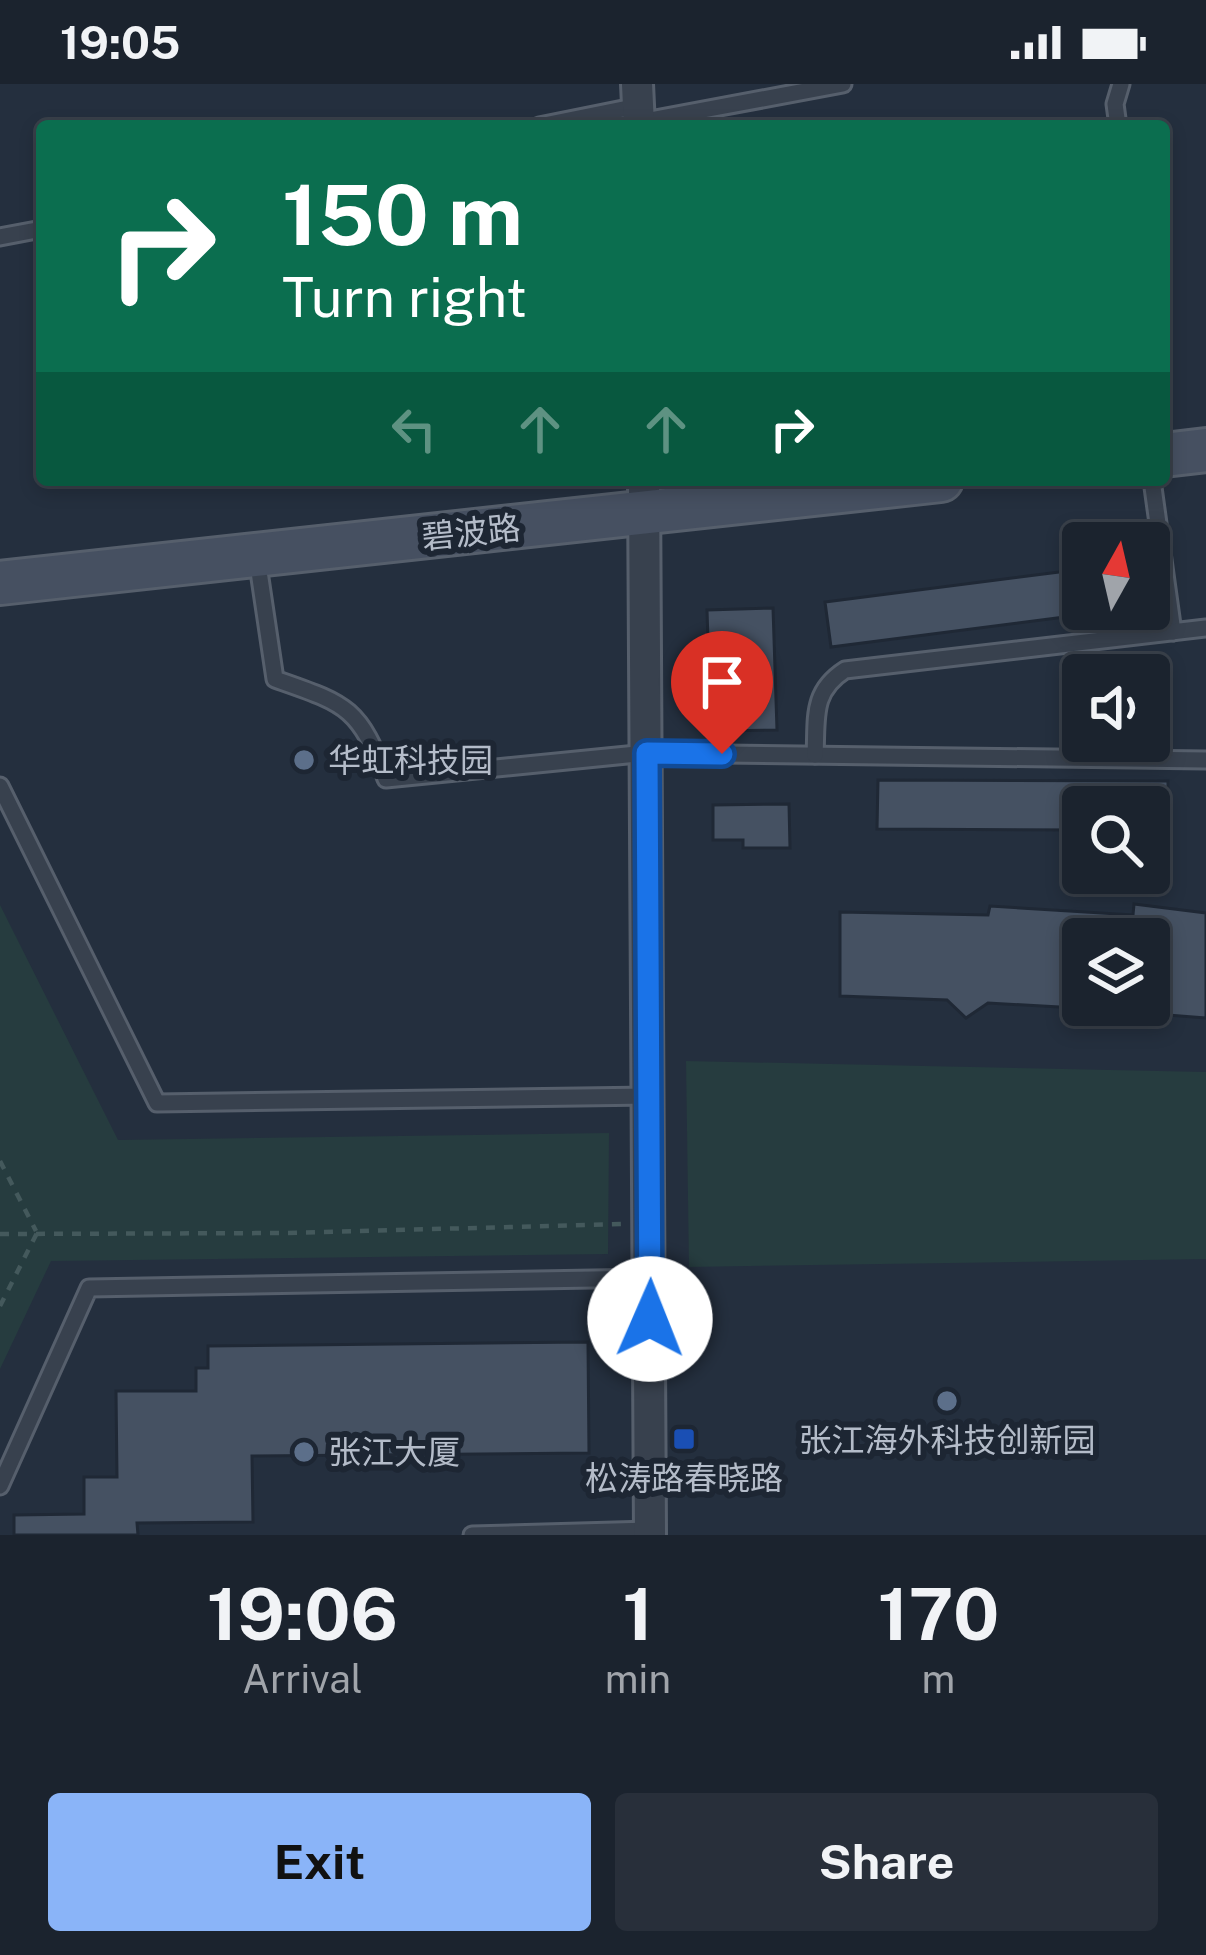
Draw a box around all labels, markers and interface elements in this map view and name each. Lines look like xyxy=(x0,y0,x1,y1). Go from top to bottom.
text: 19:05 xyxy=(60,16,180,69)
text: 150 m xyxy=(282,165,523,264)
icon: right xyxy=(84,168,240,324)
text: Turn right xyxy=(282,266,527,329)
icon: left xyxy=(381,396,447,462)
icon: ahead xyxy=(507,396,573,462)
icon: ahead xyxy=(633,396,699,462)
icon: right xyxy=(759,396,825,462)
street label: 碧波路 xyxy=(420,508,522,556)
north arrow xyxy=(1062,522,1170,630)
map controls xyxy=(1062,522,1170,1026)
pin xyxy=(671,631,773,754)
icon: arrive xyxy=(689,649,755,715)
button: sound xyxy=(1062,654,1170,762)
place label: 华虹科技园 xyxy=(328,741,493,779)
marker: 华虹科技园 xyxy=(291,747,317,773)
button: search xyxy=(1062,786,1170,894)
button: layers xyxy=(1062,918,1170,1026)
position arrow xyxy=(587,1256,713,1382)
marker: 张江海外科技创新园 xyxy=(934,1388,960,1414)
place label: 张江海外科技创新园 xyxy=(799,1421,1096,1459)
marker: 松涛路春晓路 xyxy=(671,1426,697,1452)
place label: 张江大厦 xyxy=(328,1433,460,1471)
marker: 张江大厦 xyxy=(291,1439,317,1465)
place label: 松涛路春晓路 xyxy=(585,1459,783,1497)
text: 19:06 xyxy=(207,1572,398,1656)
text: 1 xyxy=(622,1572,653,1656)
text: 170 xyxy=(878,1572,999,1656)
text: Arrival xyxy=(242,1656,363,1702)
text: min xyxy=(605,1656,671,1702)
text: m xyxy=(922,1656,955,1702)
button: Exit xyxy=(48,1793,591,1931)
button: Share xyxy=(615,1793,1158,1931)

